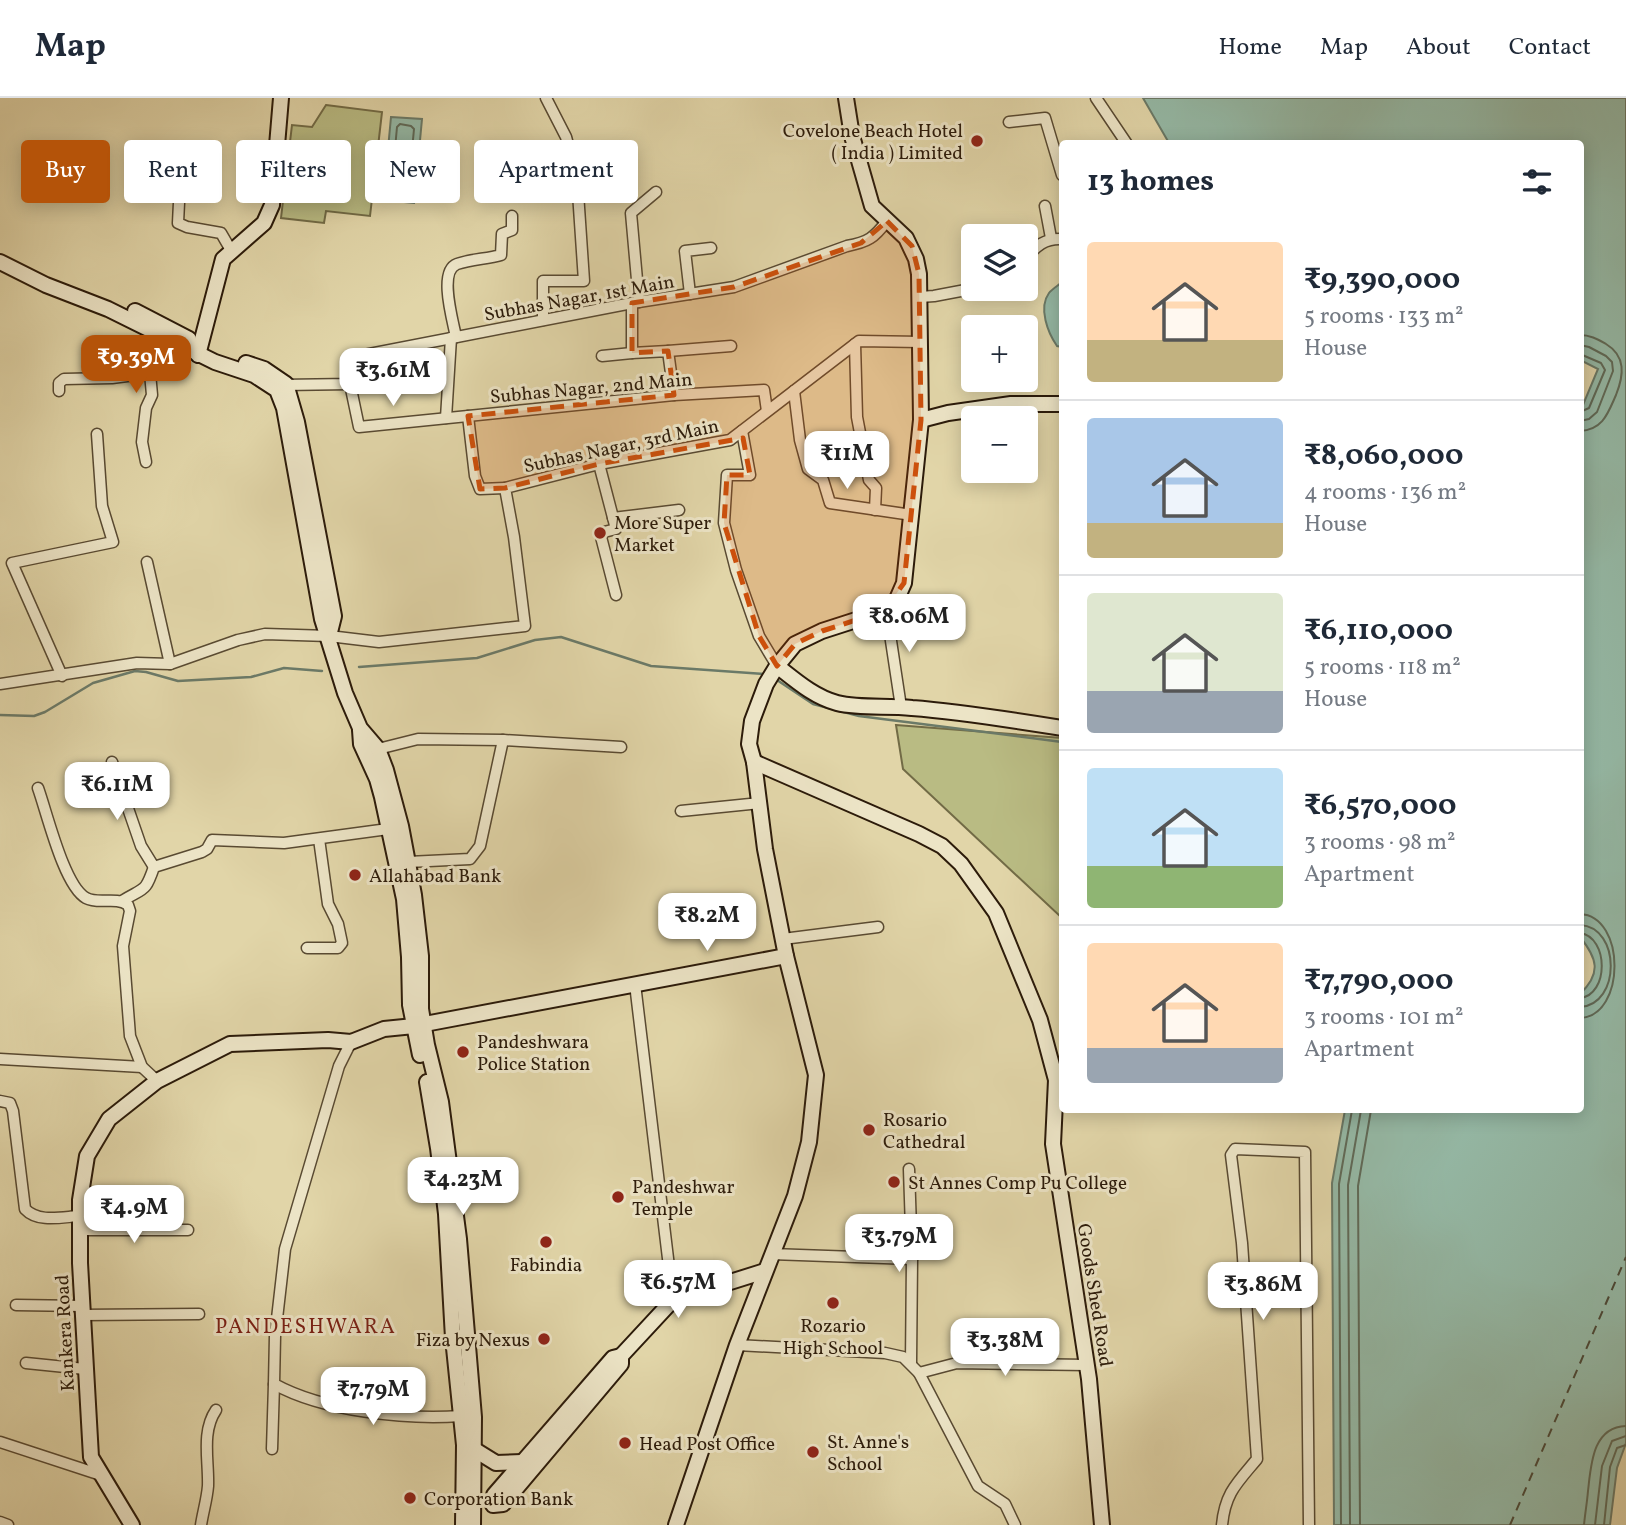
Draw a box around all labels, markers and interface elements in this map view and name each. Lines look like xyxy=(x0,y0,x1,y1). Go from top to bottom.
text: Map xyxy=(35,25,106,71)
text: Home xyxy=(1218,31,1282,65)
text: Map xyxy=(1320,31,1368,65)
text: About xyxy=(1406,31,1471,65)
text: Contact xyxy=(1509,31,1591,65)
place label: Covelone Beach Hotel ( India ) Limited xyxy=(783,119,963,167)
marker: Covelone Beach Hotel ( India ) Limited xyxy=(969,133,985,149)
chip: Buy xyxy=(21,140,110,203)
chip: Rent xyxy=(124,140,222,203)
chip: Filters xyxy=(236,140,351,203)
chip: New xyxy=(365,140,460,203)
chip: Apartment xyxy=(474,140,638,203)
text: 13 homes xyxy=(1087,161,1214,203)
icon: filters xyxy=(1518,163,1556,201)
map controls xyxy=(961,224,1038,483)
button: layers xyxy=(961,224,1038,301)
text: ₹9,390,000 xyxy=(1304,259,1460,301)
street label: Subhas Nagar, 1st Main xyxy=(482,269,677,329)
icon: home xyxy=(1143,270,1227,354)
text: 5 rooms · 133 m² xyxy=(1304,301,1464,333)
button: + xyxy=(961,315,1038,392)
text: House xyxy=(1304,333,1367,365)
pin: ₹9.39M xyxy=(79,336,193,395)
text: ₹9.39M xyxy=(97,342,175,374)
pin: ₹3.61M xyxy=(336,348,450,408)
text: ₹3.61M xyxy=(355,355,431,387)
street label: Subhas Nagar, 2nd Main xyxy=(489,367,693,411)
button: − xyxy=(961,406,1038,483)
street label: Subhas Nagar, 3rd Main xyxy=(521,414,722,480)
pin: ₹11M xyxy=(806,432,888,491)
text: ₹8,060,000 xyxy=(1304,435,1464,477)
text: ₹11M xyxy=(820,438,874,470)
icon: home xyxy=(1143,446,1227,530)
text: 4 rooms · 136 m² xyxy=(1304,477,1466,509)
text: House xyxy=(1304,509,1367,541)
place label: More Super Market xyxy=(614,511,711,559)
marker: More Super Market xyxy=(592,525,608,541)
pin: ₹8.06M xyxy=(852,594,966,654)
text: ₹8.06M xyxy=(869,601,949,633)
text: ₹6,110,000 xyxy=(1304,610,1453,652)
icon: home xyxy=(1143,621,1227,705)
text: 5 rooms · 118 m² xyxy=(1304,652,1461,684)
text: House xyxy=(1304,684,1367,716)
pin: ₹6.11M xyxy=(60,762,174,822)
text: ₹6.11M xyxy=(81,769,153,801)
text: ₹6,570,000 xyxy=(1304,785,1456,827)
icon: home xyxy=(1143,796,1227,880)
text: 3 rooms · 98 m² xyxy=(1304,827,1456,859)
text: Apartment xyxy=(1304,859,1415,891)
place label: Allahabad Bank xyxy=(369,864,501,890)
marker: Allahabad Bank xyxy=(347,867,363,883)
pin: ₹8.2M xyxy=(658,894,756,953)
text: ₹8.2M xyxy=(674,900,740,932)
text: ₹7,790,000 xyxy=(1304,960,1453,1002)
icon: home xyxy=(1143,971,1227,1055)
text: 3 rooms · 101 m² xyxy=(1304,1002,1464,1034)
place label: Pandeshwara Police Station xyxy=(477,1030,590,1078)
text: Apartment xyxy=(1304,1034,1415,1066)
marker: Pandeshwara Police Station xyxy=(455,1044,471,1060)
place label: Rosario Cathedral xyxy=(883,1108,966,1156)
marker: Rosario Cathedral xyxy=(861,1122,877,1138)
pin: ₹4.23M xyxy=(406,1158,520,1217)
text: ₹4.23M xyxy=(424,1164,502,1196)
place label: St Annes Comp Pu College xyxy=(908,1171,1127,1197)
marker: St Annes Comp Pu College xyxy=(886,1174,902,1190)
place label: Pandeshwar Temple xyxy=(632,1175,734,1223)
pin: ₹4.9M xyxy=(85,1186,183,1245)
marker: Pandeshwar Temple xyxy=(610,1189,626,1205)
text: ₹4.9M xyxy=(100,1192,168,1224)
pin: ₹3.79M xyxy=(842,1214,956,1274)
text: ₹3.79M xyxy=(861,1221,937,1253)
street label: Goods Shed Road xyxy=(1070,1222,1118,1369)
marker: Fabindia xyxy=(538,1234,554,1250)
place label: Fabindia xyxy=(510,1253,582,1279)
pin: ₹6.57M xyxy=(621,1260,735,1320)
pin: ₹3.86M xyxy=(1206,1262,1320,1322)
text: ₹6.57M xyxy=(640,1267,716,1299)
text: ₹3.86M xyxy=(1224,1269,1302,1301)
street label: Kankera Road xyxy=(50,1274,82,1392)
marker: Rozario High School xyxy=(825,1295,841,1311)
district label: PANDESHWARA xyxy=(215,1313,397,1342)
place label: Rozario High School xyxy=(783,1314,884,1362)
pin: ₹3.38M xyxy=(948,1318,1062,1378)
text: ₹3.38M xyxy=(966,1325,1044,1357)
place label: Fiza by Nexus xyxy=(416,1328,530,1354)
marker: Fiza by Nexus xyxy=(536,1331,552,1347)
pin: ₹7.79M xyxy=(316,1368,430,1427)
text: ₹7.79M xyxy=(337,1374,409,1406)
place label: St. Anne's School xyxy=(827,1430,909,1478)
place label: Head Post Office xyxy=(639,1432,775,1458)
marker: Head Post Office xyxy=(617,1435,633,1451)
marker: St. Anne's School xyxy=(805,1444,821,1460)
place label: Corporation Bank xyxy=(424,1487,573,1513)
marker: Corporation Bank xyxy=(402,1490,418,1506)

